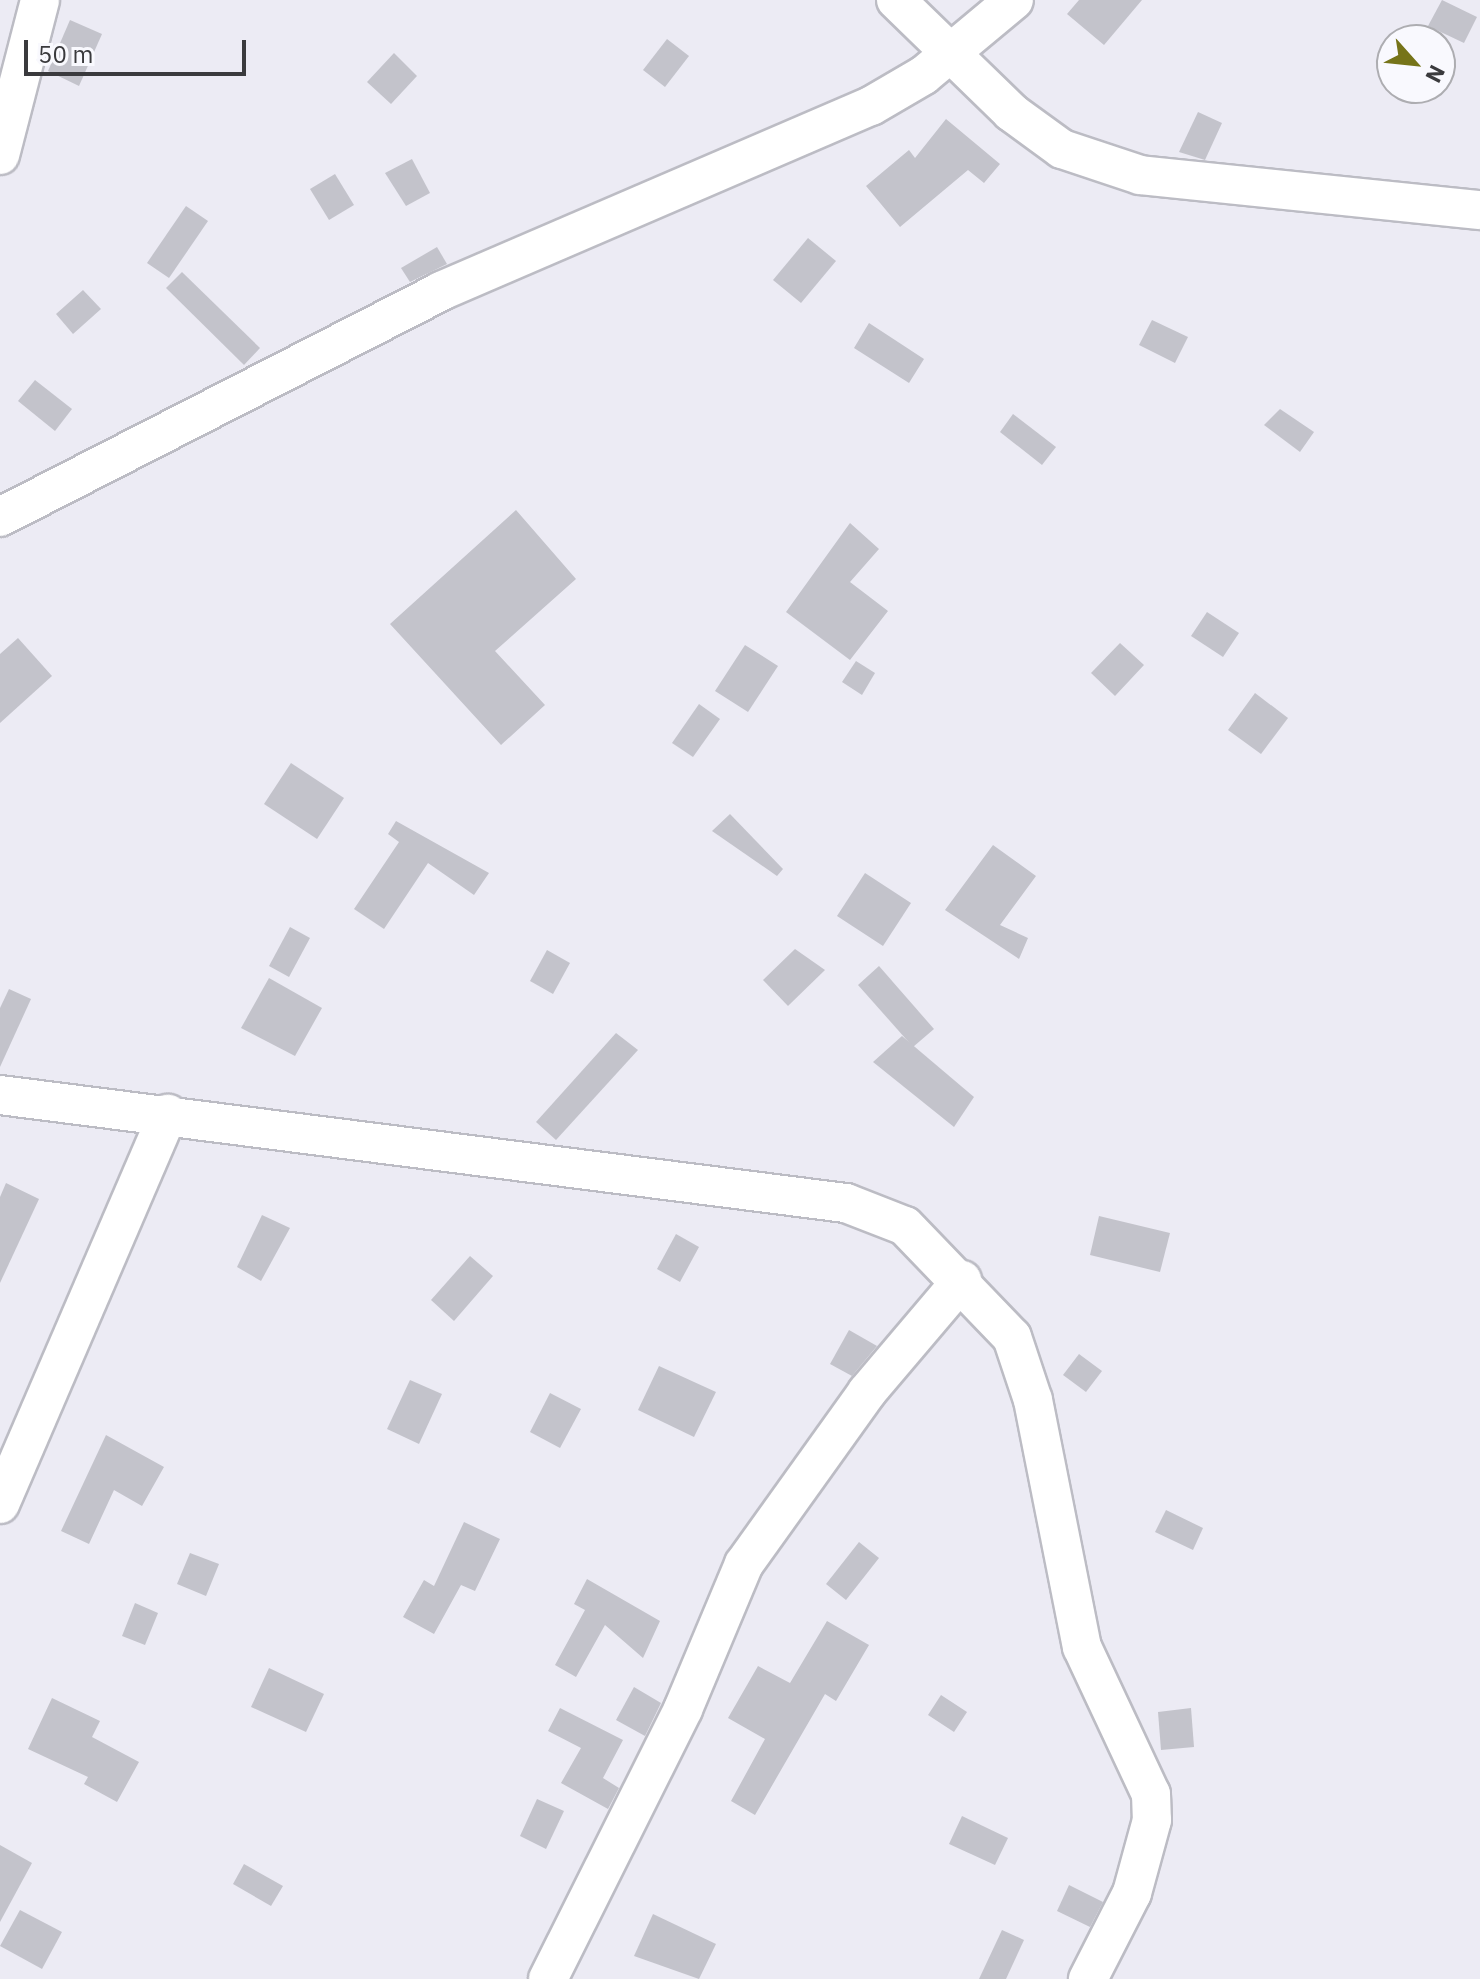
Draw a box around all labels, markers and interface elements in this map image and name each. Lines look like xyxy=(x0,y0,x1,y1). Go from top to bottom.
scale bar xyxy=(28,24,250,74)
north arrow xyxy=(1376,24,1456,104)
text: 50 m xyxy=(38,38,93,70)
text: N xyxy=(1420,61,1453,88)

